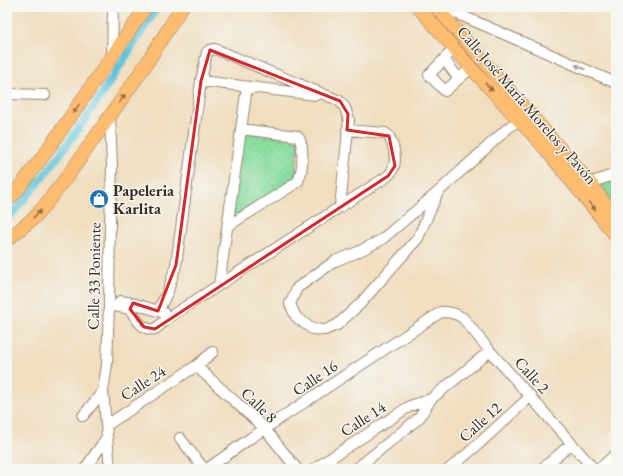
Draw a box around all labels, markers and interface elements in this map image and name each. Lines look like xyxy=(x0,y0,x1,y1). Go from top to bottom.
street label: Calle José María Morelos y Pavón xyxy=(452,21,602,189)
one-way arrow xyxy=(574,64,586,70)
one-way arrow xyxy=(484,82,493,92)
one-way arrow xyxy=(118,94,126,104)
one-way arrow xyxy=(72,103,80,114)
place label: Papeleria Karlita xyxy=(113,180,175,219)
shop icon: Papeleria Karlita xyxy=(88,188,110,210)
one-way arrow xyxy=(588,200,596,211)
one-way arrow xyxy=(32,209,41,219)
street label: Calle 33 Poniente xyxy=(83,222,105,330)
one-way arrow xyxy=(136,318,145,327)
street label: Calle 2 xyxy=(510,352,554,398)
street label: Calle 16 xyxy=(288,355,342,401)
street label: Calle 24 xyxy=(116,360,170,405)
street label: Calle 8 xyxy=(236,383,282,428)
street label: Calle 14 xyxy=(336,396,390,441)
street label: Calle 12 xyxy=(454,397,506,447)

